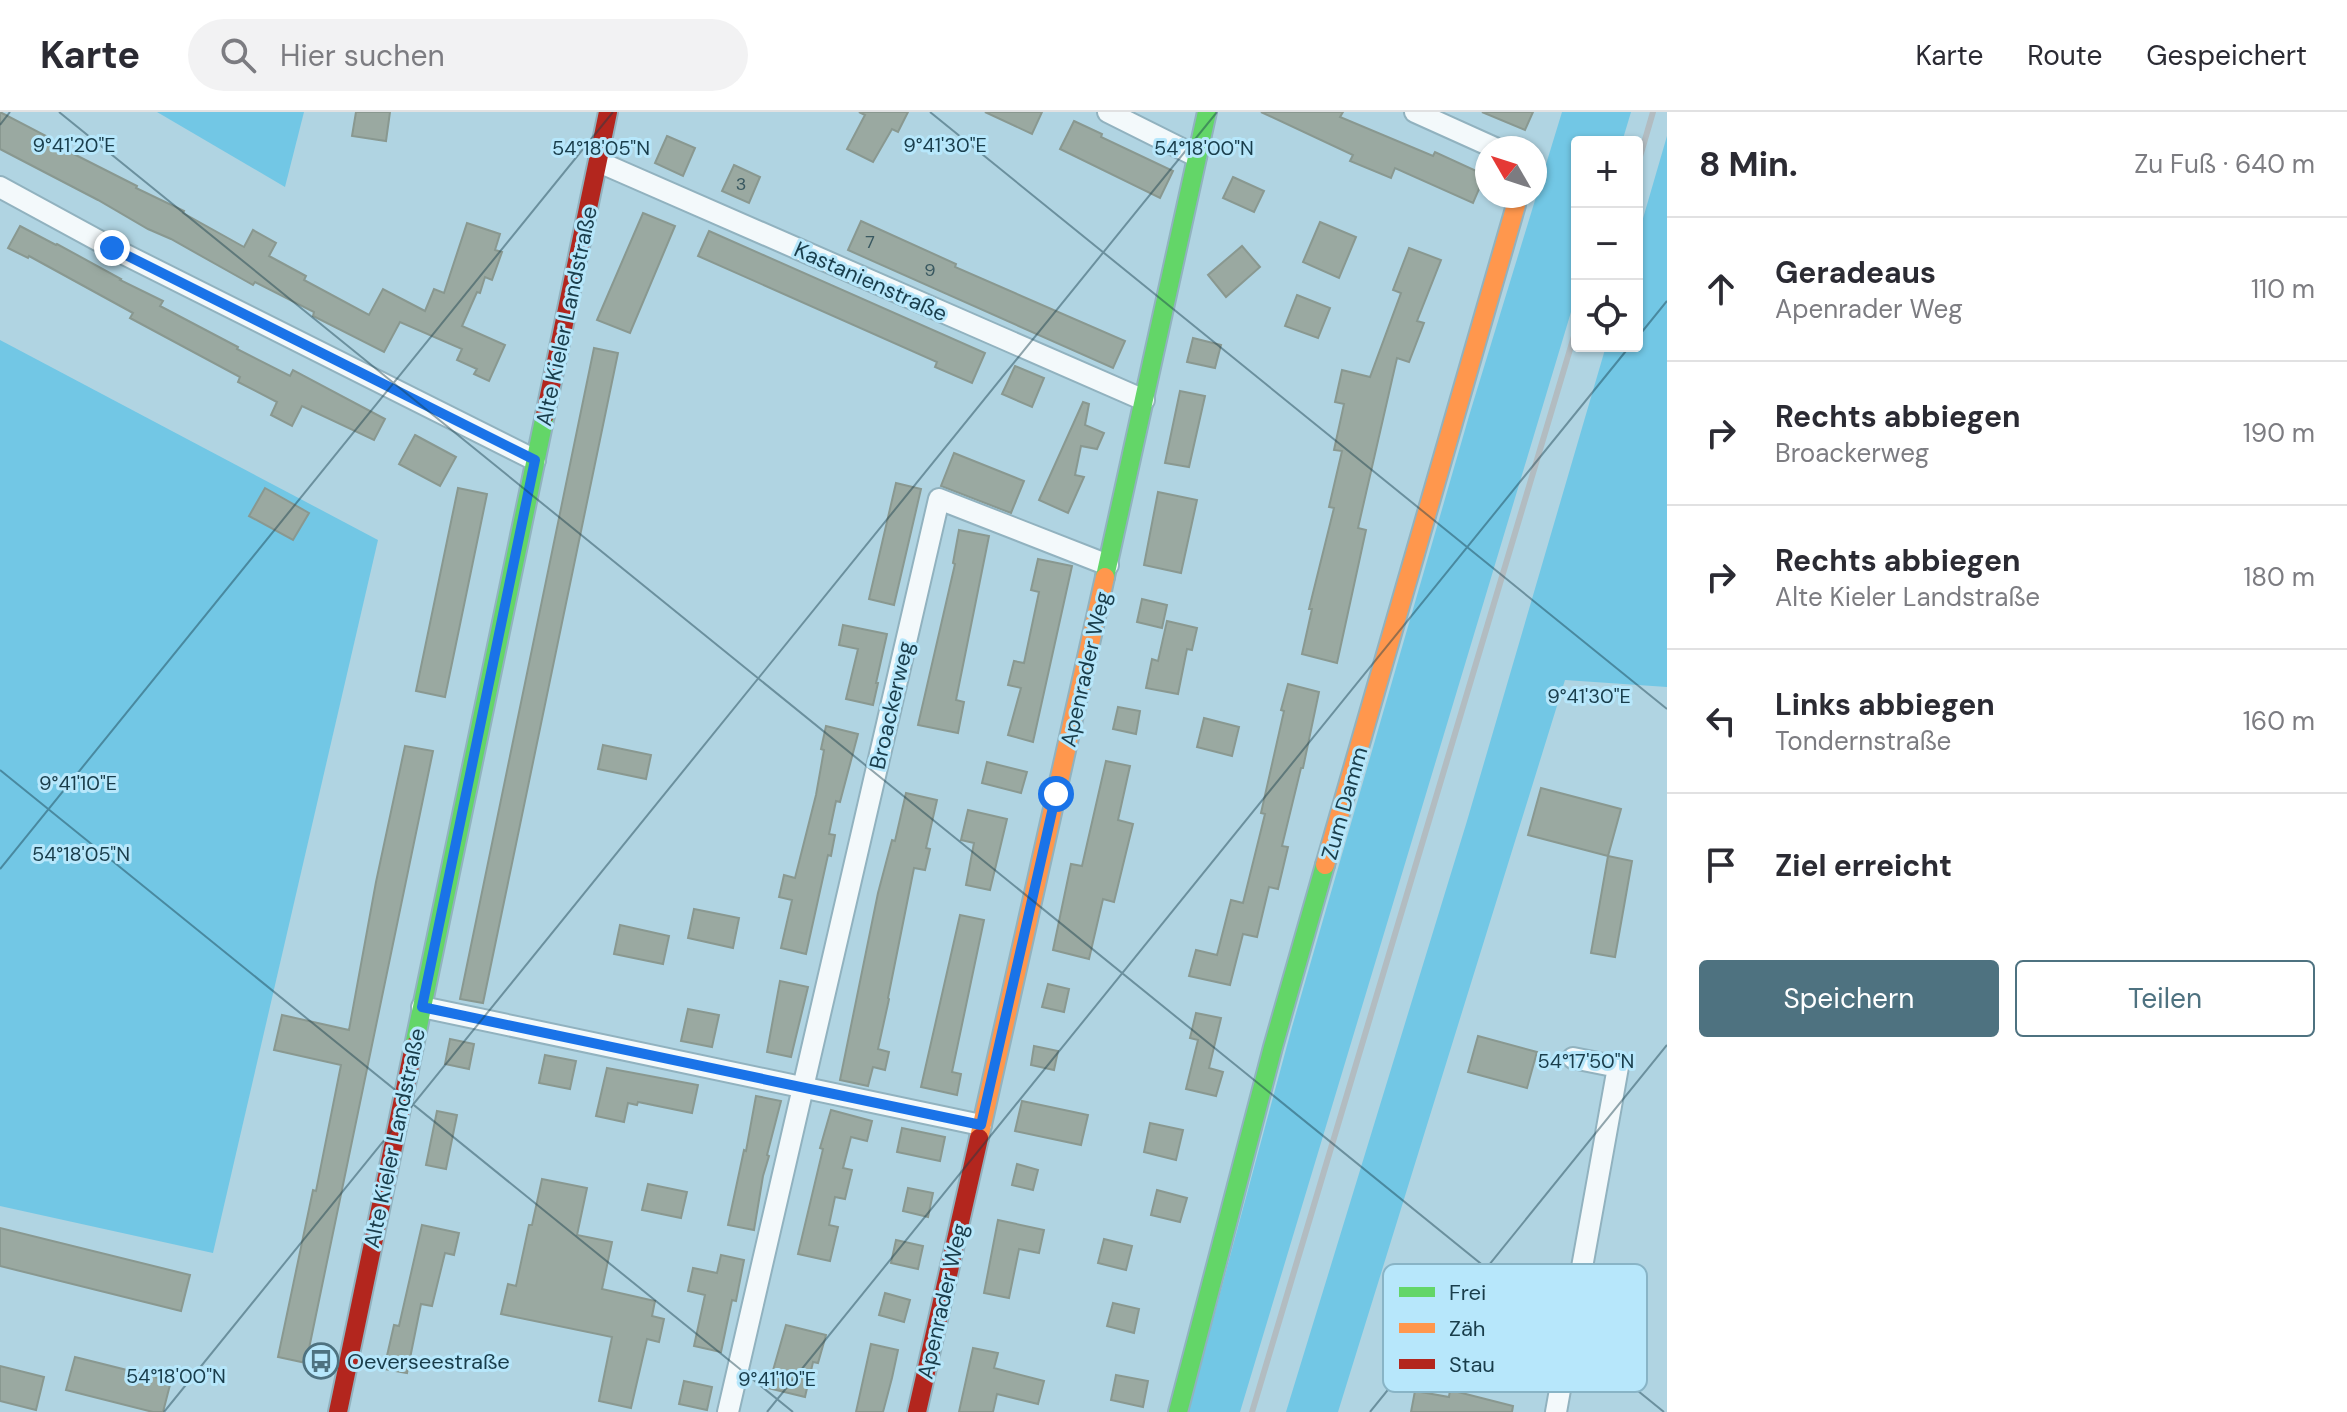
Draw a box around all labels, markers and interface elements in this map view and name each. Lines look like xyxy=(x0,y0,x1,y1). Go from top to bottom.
search box xyxy=(188,19,748,91)
text: Karte xyxy=(40,30,140,80)
icon: search xyxy=(216,33,260,77)
text: Hier suchen xyxy=(280,36,445,75)
text: Karte xyxy=(1916,37,1983,74)
text: Route xyxy=(2027,37,2102,74)
text: Gespeichert xyxy=(2146,37,2307,74)
text: 9°41'20"E xyxy=(32,132,116,158)
text: 9°41'30"E xyxy=(903,132,987,158)
text: 54°18'05"N xyxy=(552,135,650,161)
text: 54°18'00"N xyxy=(1154,135,1254,161)
north arrow xyxy=(1475,136,1547,208)
map controls xyxy=(1571,136,1643,352)
button: + xyxy=(1571,136,1643,208)
text: 8 Min. xyxy=(1699,142,1798,187)
text: Zu Fuß · 640 m xyxy=(2134,147,2315,181)
house number: 3 xyxy=(736,172,746,196)
street label: Alte Kieler Landstraße xyxy=(529,203,604,429)
button: − xyxy=(1571,208,1643,280)
route end xyxy=(94,230,130,266)
house number: 7 xyxy=(865,230,875,254)
street label: Kastanienstraße xyxy=(790,235,952,328)
text: Geradeaus xyxy=(1775,253,1936,292)
house number: 9 xyxy=(924,258,936,282)
icon: ahead xyxy=(1699,267,1743,311)
text: 110 m xyxy=(2251,272,2315,306)
button: locate xyxy=(1571,280,1643,352)
text: Apenrader Weg xyxy=(1775,292,1963,326)
text: Rechts abbiegen xyxy=(1775,397,2020,436)
icon: right xyxy=(1699,411,1743,455)
text: 190 m xyxy=(2243,416,2315,450)
text: Broackerweg xyxy=(1775,436,1929,470)
text: Rechts abbiegen xyxy=(1775,541,2020,580)
icon: right xyxy=(1699,555,1743,599)
text: 180 m xyxy=(2243,560,2315,594)
text: Alte Kieler Landstraße xyxy=(1775,580,2040,614)
street label: Apenrader Weg xyxy=(1053,588,1117,750)
street label: Broackerweg xyxy=(863,638,920,772)
text: 9°41'30"E xyxy=(1547,683,1631,709)
text: Links abbiegen xyxy=(1775,685,1995,724)
icon: left xyxy=(1699,699,1743,743)
text: 160 m xyxy=(2243,704,2315,738)
text: Tondernstraße xyxy=(1775,724,1951,758)
street label: Zum Damm xyxy=(1315,743,1374,863)
text: 9°41'10"E xyxy=(39,770,117,796)
route start xyxy=(1038,776,1074,812)
text: 54°18'05"N xyxy=(32,841,130,867)
icon: arrive xyxy=(1699,843,1743,887)
text: Ziel erreicht xyxy=(1775,846,1952,885)
button: Speichern xyxy=(1699,960,1999,1037)
button: Teilen xyxy=(2015,960,2315,1037)
street label: Alte Kieler Landstraße xyxy=(357,1025,432,1251)
text: 54°17'50"N xyxy=(1538,1048,1634,1074)
street label: Apenrader Weg xyxy=(910,1220,974,1382)
legend xyxy=(1383,1264,1647,1392)
text: Frei xyxy=(1449,1278,1486,1307)
text: Zäh xyxy=(1449,1314,1486,1343)
bus stop icon: Oeverseestraße xyxy=(302,1342,340,1380)
place label: Oeverseestraße xyxy=(347,1347,510,1376)
text: Stau xyxy=(1449,1350,1495,1379)
text: 54°18'00"N xyxy=(126,1363,226,1389)
text: 9°41'10"E xyxy=(738,1366,816,1392)

